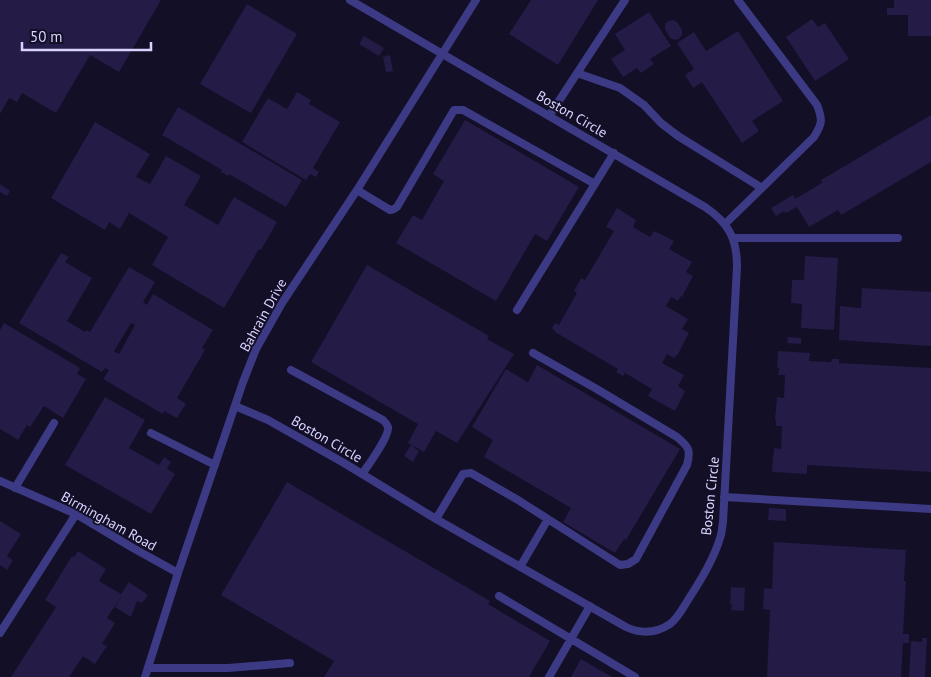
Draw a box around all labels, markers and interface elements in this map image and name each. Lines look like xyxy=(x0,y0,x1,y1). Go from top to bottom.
scale bar xyxy=(22,20,151,52)
text: 50 m xyxy=(30,27,63,46)
street label: Boston Circle xyxy=(533,86,611,142)
street label: Bahrain Drive xyxy=(235,275,291,355)
street label: Boston Circle xyxy=(288,411,366,467)
street label: Boston Circle xyxy=(697,456,723,536)
street label: Birmingham Road xyxy=(58,487,160,555)

